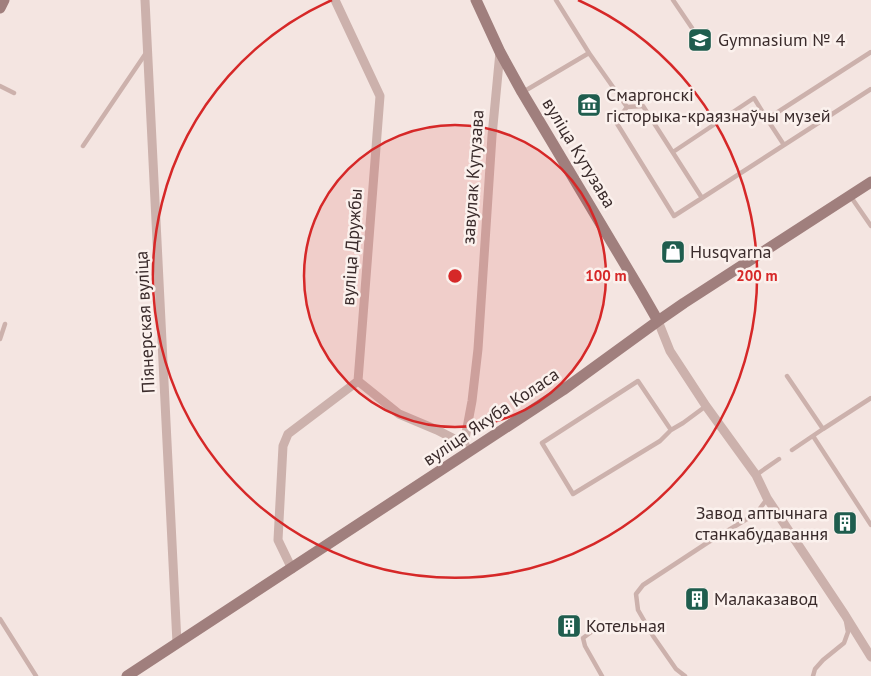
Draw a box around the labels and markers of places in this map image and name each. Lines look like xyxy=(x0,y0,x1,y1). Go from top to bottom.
school or university icon: Gymnasium № 4 xyxy=(687,27,713,53)
place label: Gymnasium № 4 xyxy=(718,28,846,51)
place label: Смаргонскі гісторыка-краязнаўчы музей xyxy=(606,83,831,127)
museum icon: Смаргонскі гісторыка-краязнаўчы музей xyxy=(576,92,602,118)
shop icon: Husqvarna xyxy=(660,239,686,265)
place label: Husqvarna xyxy=(690,240,772,263)
centre of rings xyxy=(446,267,464,285)
place label: Завод аптычнага станкабудавання xyxy=(695,501,828,545)
building icon: Завод аптычнага станкабудавання xyxy=(832,510,858,536)
building icon: Малаказавод xyxy=(684,586,710,612)
place label: Малаказавод xyxy=(714,587,818,610)
building icon: Котельная xyxy=(556,613,582,639)
place label: Котельная xyxy=(586,614,665,637)

